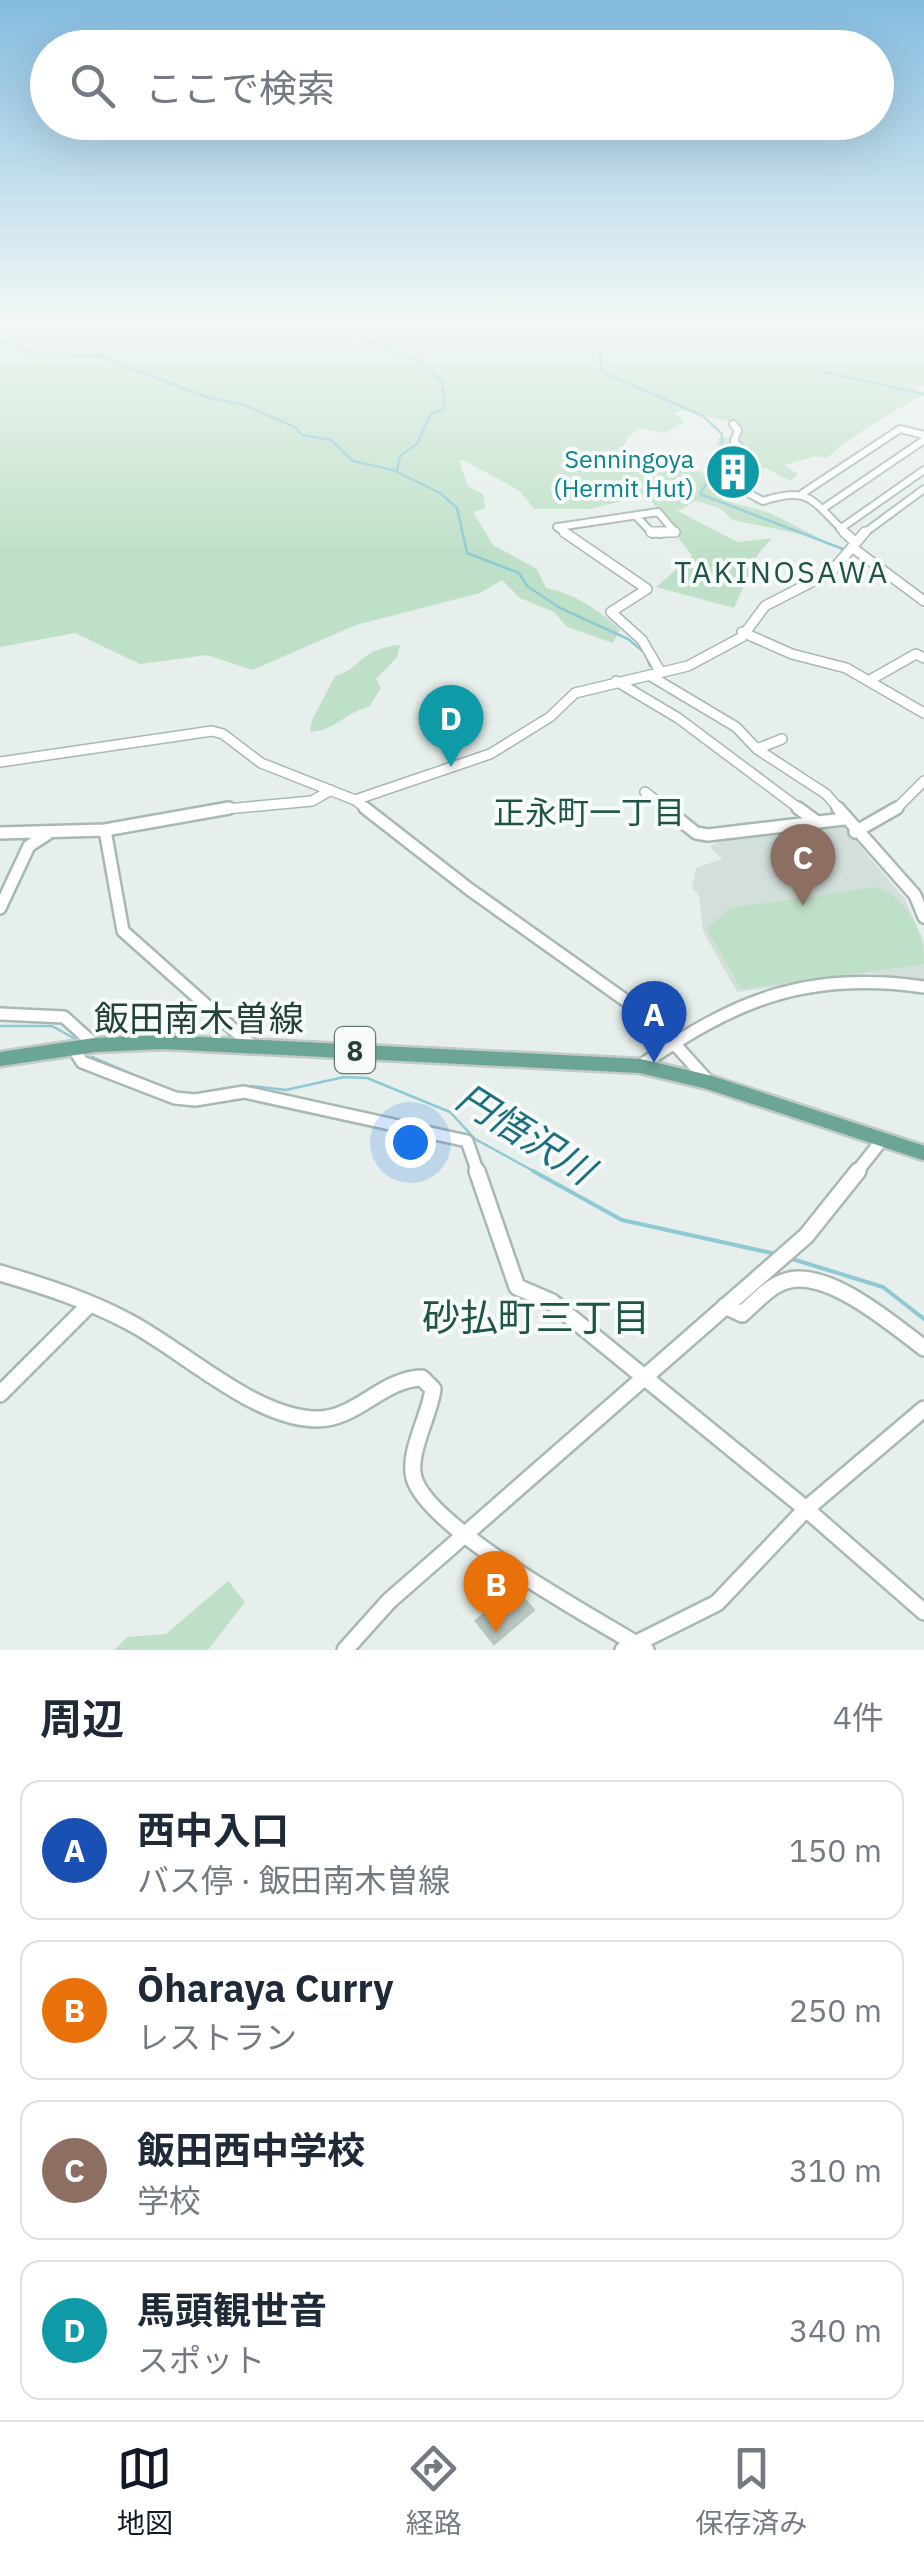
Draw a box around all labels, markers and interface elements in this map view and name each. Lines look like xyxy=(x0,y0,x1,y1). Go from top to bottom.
search box xyxy=(30,30,894,140)
icon: search xyxy=(65,58,120,113)
text: ここで検索 xyxy=(145,63,335,112)
place label: Senningoya (Hermit Hut) xyxy=(553,442,694,504)
building icon: Senningoya (Hermit Hut) xyxy=(703,442,763,502)
district label: TAKINOSAWA xyxy=(674,552,890,591)
pin: D xyxy=(418,684,484,767)
district label: 正永町一丁目 xyxy=(493,791,685,833)
pin: C xyxy=(770,824,836,906)
pin: A xyxy=(622,980,686,1063)
street label: 飯田南木曽線 xyxy=(94,995,304,1041)
road number: 8 xyxy=(335,1027,375,1073)
water label: 円悟沢川 xyxy=(449,1072,607,1196)
your location xyxy=(385,1117,436,1168)
district label: 砂払町三丁目 xyxy=(422,1292,650,1341)
pin: B xyxy=(464,1550,528,1633)
text: 周辺 xyxy=(40,1691,124,1746)
text: 4件 xyxy=(833,1696,884,1738)
text: 西中入口 xyxy=(137,1805,289,1854)
text: A xyxy=(64,1829,85,1871)
text: 150 m xyxy=(789,1829,882,1871)
text: バス停 · 飯田南木曽線 xyxy=(137,1859,451,1901)
text: Ōharaya Curry xyxy=(137,1963,394,2012)
text: B xyxy=(64,1989,85,2031)
text: 250 m xyxy=(789,1989,882,2031)
text: レストラン xyxy=(137,2016,297,2058)
text: 飯田西中学校 xyxy=(137,2125,365,2174)
text: C xyxy=(64,2149,85,2191)
text: 310 m xyxy=(789,2149,882,2191)
text: 学校 xyxy=(137,2179,201,2221)
text: 馬頭観世音 xyxy=(137,2285,327,2334)
text: D xyxy=(63,2309,86,2351)
text: 340 m xyxy=(789,2309,882,2351)
text: スポット xyxy=(137,2339,265,2381)
tab: 地図 xyxy=(117,2441,173,2541)
tab: 経路 xyxy=(406,2441,462,2541)
tab: 保存済み xyxy=(695,2441,807,2541)

